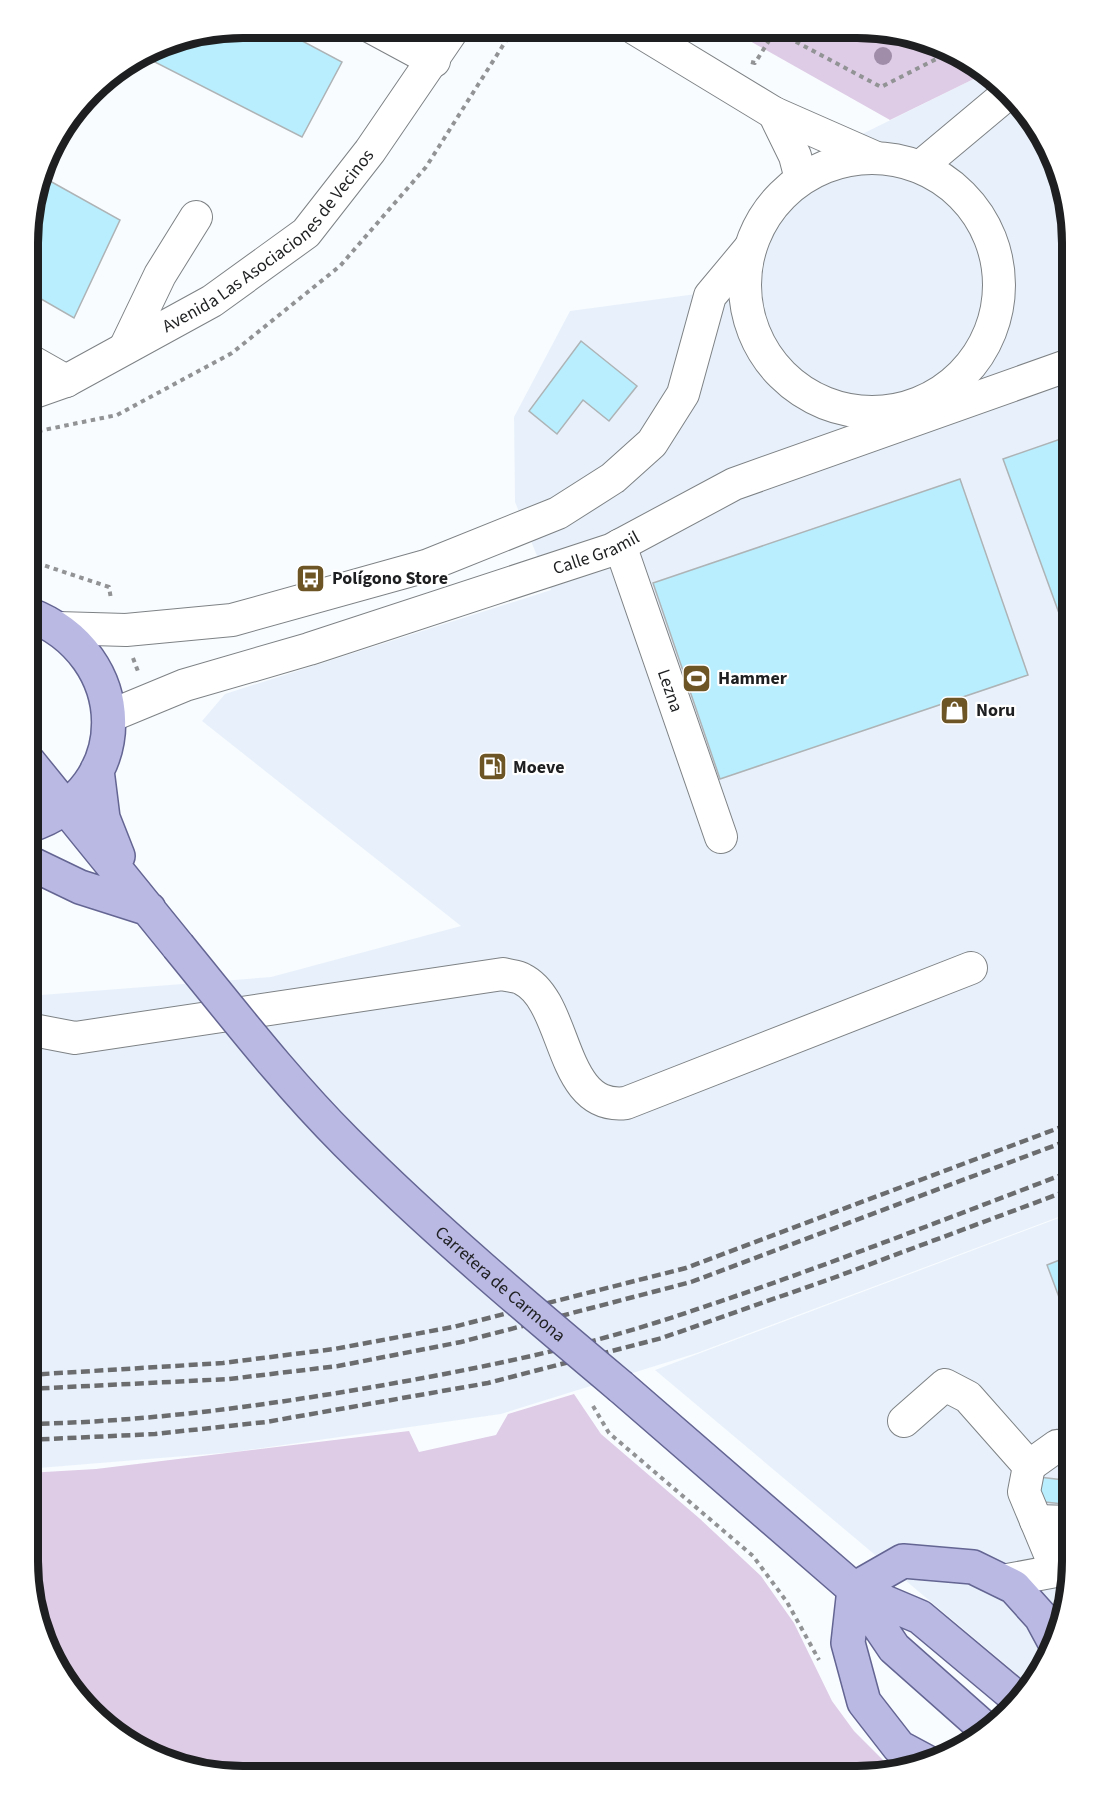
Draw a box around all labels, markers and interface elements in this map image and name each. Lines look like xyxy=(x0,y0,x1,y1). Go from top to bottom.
street label: Avenida Las Asociaciones de Vecinos xyxy=(158,144,380,338)
street label: Calle Gramil xyxy=(549,525,644,581)
bus stop icon: Polígono Store xyxy=(295,562,327,594)
place label: Polígono Store xyxy=(332,566,448,591)
sports icon: Hammer xyxy=(681,662,713,694)
street label: Lezna xyxy=(651,666,689,715)
place label: Hammer xyxy=(718,666,788,691)
shop icon: Noru xyxy=(939,694,971,726)
place label: Noru xyxy=(976,698,1015,723)
fuel station icon: Moeve xyxy=(476,751,508,783)
place label: Moeve xyxy=(513,755,565,780)
street label: Carretera de Carmona xyxy=(430,1220,571,1348)

